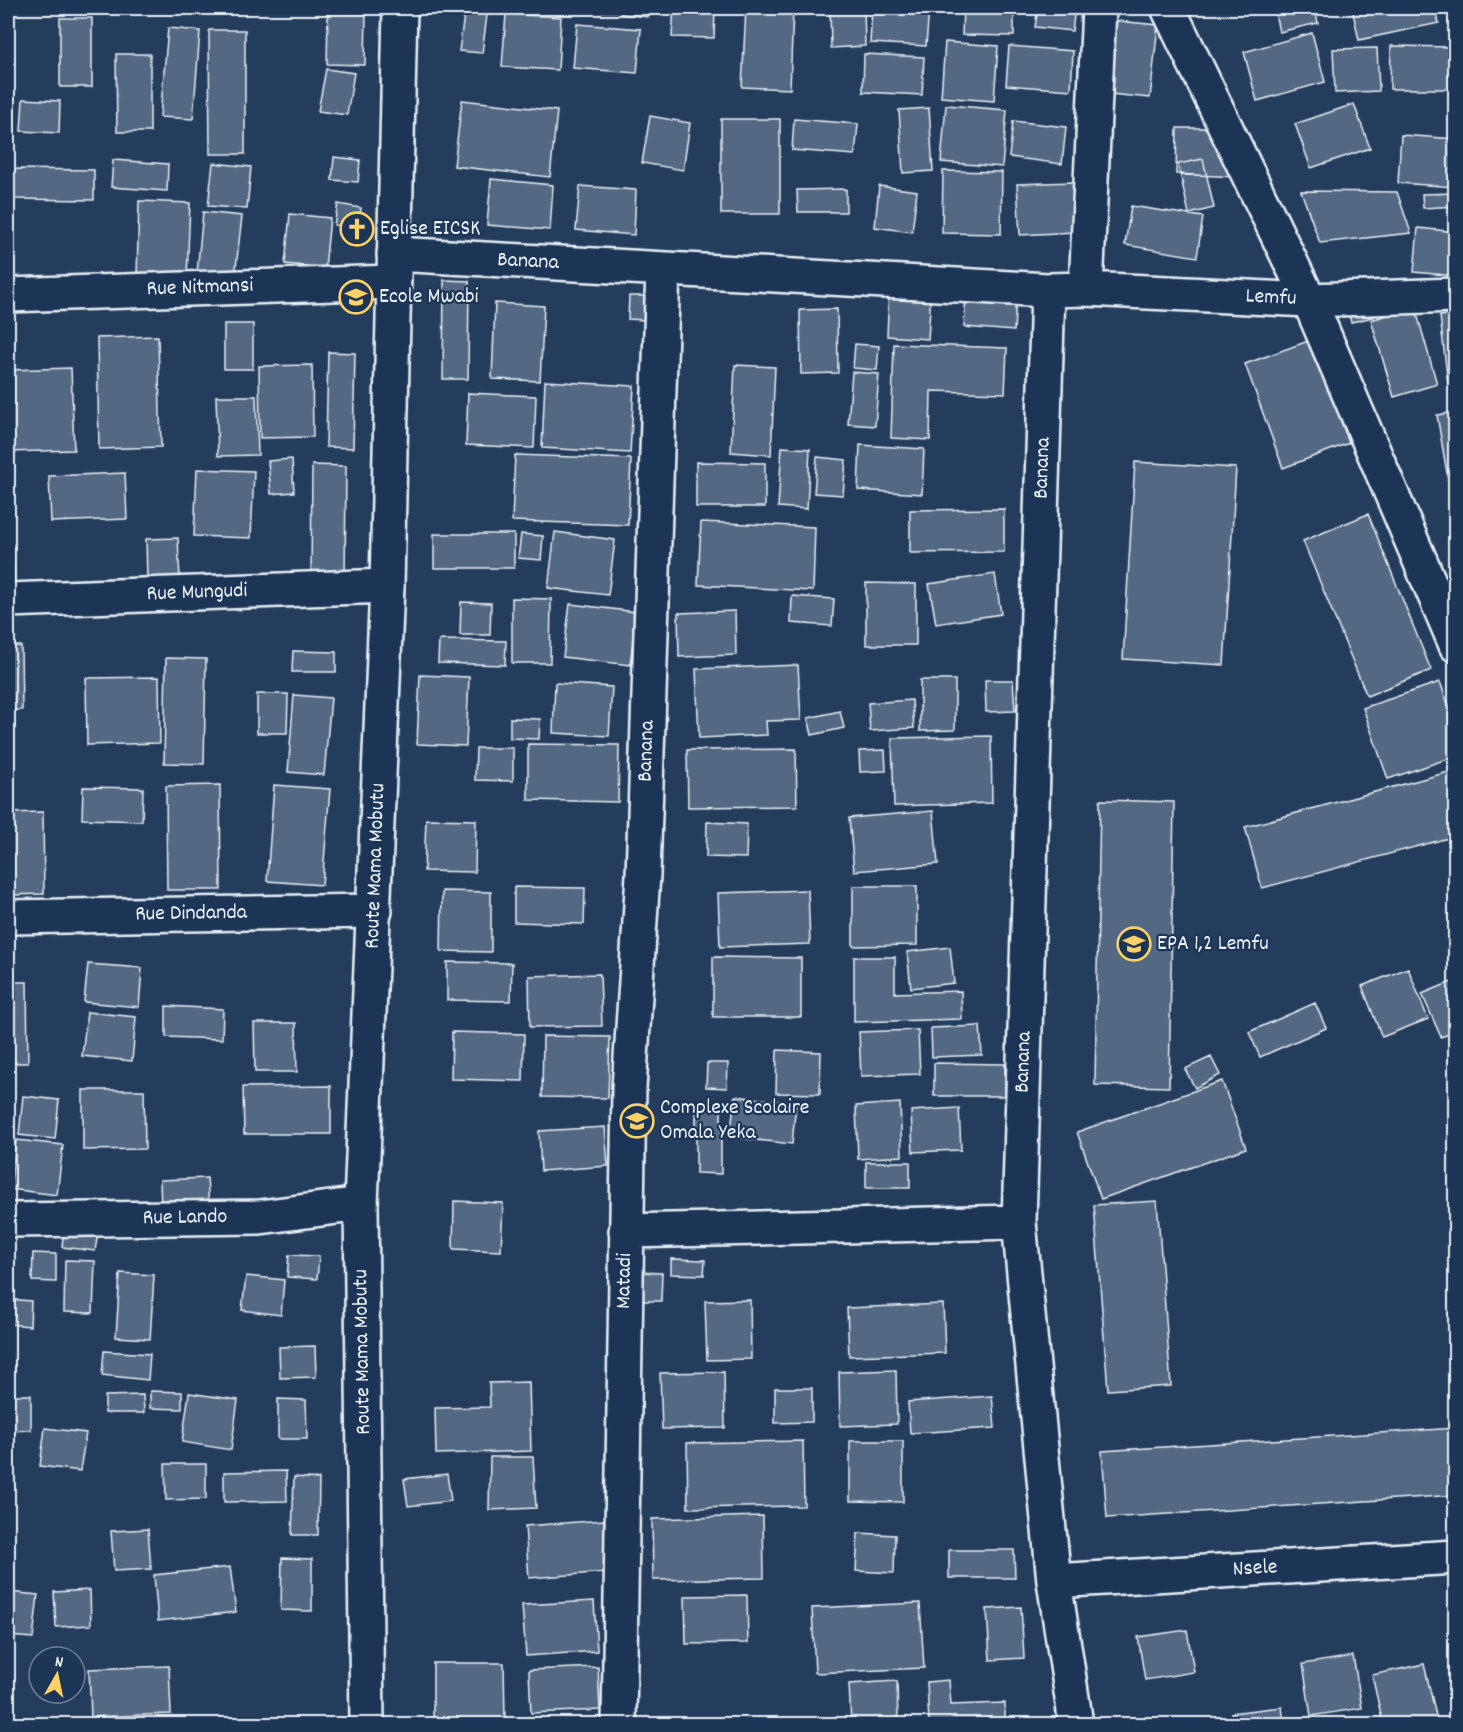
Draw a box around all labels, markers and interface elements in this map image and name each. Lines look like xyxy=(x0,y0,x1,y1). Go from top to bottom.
church icon: Eglise EICSK xyxy=(339,211,375,247)
place label: Eglise EICSK xyxy=(380,214,480,245)
street label: Banana xyxy=(496,245,560,279)
street label: Rue Nitmansi xyxy=(146,271,254,305)
school or university icon: Ecole Mwabi xyxy=(338,279,374,315)
street label: Lemfu xyxy=(1245,281,1297,315)
place label: Ecole Mwabi xyxy=(379,282,479,313)
street label: Banana xyxy=(1026,436,1060,499)
street label: Rue Mungudi xyxy=(146,576,248,610)
street label: Banana xyxy=(630,719,664,782)
street label: Route Mama Mobutu xyxy=(358,783,394,949)
street label: Rue Dindanda xyxy=(135,898,248,930)
school or university icon: EPA 1,2 Lemfu xyxy=(1116,926,1152,962)
place label: EPA 1,2 Lemfu xyxy=(1157,929,1269,960)
street label: Banana xyxy=(1007,1030,1041,1093)
place label: Complexe Scolaire Omala Yeka xyxy=(660,1093,809,1149)
school or university icon: Complexe Scolaire Omala Yeka xyxy=(619,1103,655,1139)
street label: Rue Lando xyxy=(142,1202,228,1234)
street label: Matadi xyxy=(609,1253,641,1309)
street label: Route Mama Mobutu xyxy=(346,1269,380,1435)
street label: Nsele xyxy=(1232,1552,1278,1586)
north arrow xyxy=(27,1645,87,1705)
text: N xyxy=(53,1651,65,1675)

